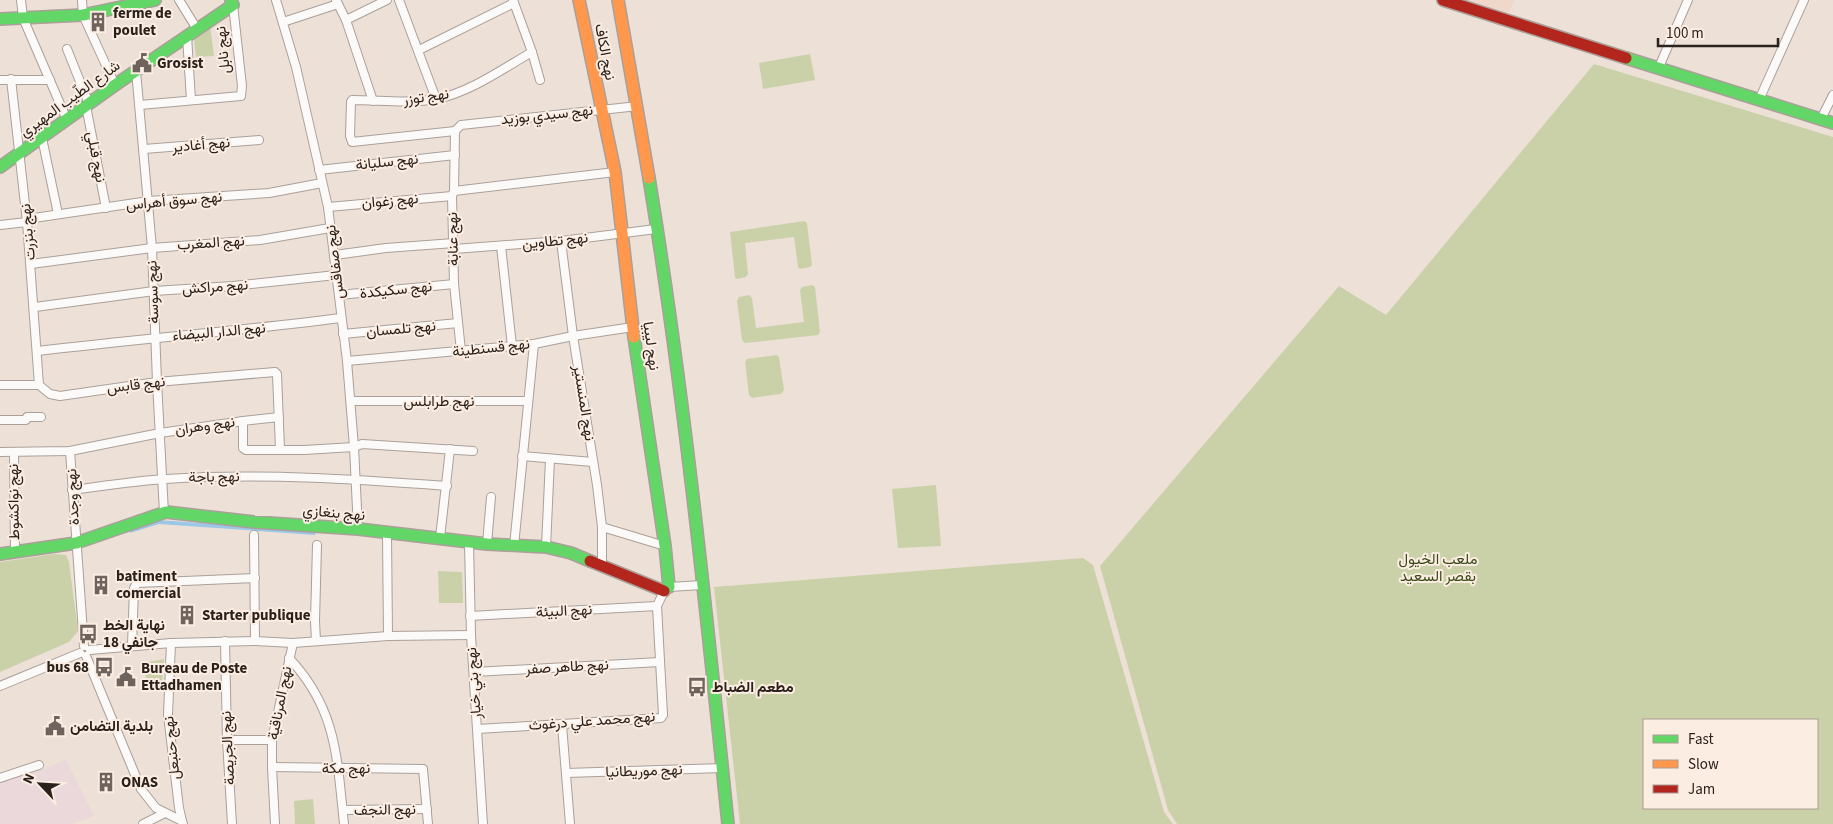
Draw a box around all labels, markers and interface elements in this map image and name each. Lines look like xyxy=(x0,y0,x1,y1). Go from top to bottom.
place label: ferme de poulet xyxy=(113,3,172,41)
building icon: ferme de poulet xyxy=(87,11,109,33)
scale bar xyxy=(1658,15,1778,47)
street label: نهج الكاف xyxy=(589,22,621,82)
text: 100 m xyxy=(1666,23,1704,44)
street label: نهج نابل xyxy=(210,25,236,75)
public building icon: Grosist xyxy=(131,52,153,74)
place label: Grosist xyxy=(157,53,204,74)
street label: شارع الطّيب المهيري xyxy=(15,55,126,144)
street label: نهج توزر xyxy=(401,83,450,111)
street label: نهج سيدي بوزيد xyxy=(500,100,594,132)
street label: نهج قبلي xyxy=(79,130,111,185)
street label: نهج أغادير xyxy=(170,132,231,158)
street label: نهج سليانة xyxy=(355,148,419,176)
street label: نهج سوق أهراس xyxy=(125,186,223,216)
street label: نهج زغوان xyxy=(361,188,419,214)
street label: نهج بنزرت xyxy=(15,203,41,261)
street label: نهج عنابة xyxy=(442,212,464,266)
street label: نهج صفاقس xyxy=(320,224,350,300)
street label: نهج تطاوين xyxy=(521,227,589,255)
street label: نهج المغرب xyxy=(176,230,246,256)
street label: نهج سوسة xyxy=(141,260,165,324)
street label: نهج مراكش xyxy=(181,274,249,300)
street label: نهج سكيكدة xyxy=(359,276,433,304)
street label: نهج تلمسان xyxy=(365,315,437,343)
street label: نهج الدار البيضاء xyxy=(171,317,267,347)
street label: نهج ليبيا xyxy=(637,320,665,372)
street label: نهج قسنطينة xyxy=(451,333,531,363)
street label: نهج المنستير xyxy=(568,363,600,442)
street label: نهج قابس xyxy=(106,371,166,399)
street label: نهج طرابلس xyxy=(404,391,474,412)
street label: نهج وهران xyxy=(174,411,236,441)
street label: نهج نواكشوط xyxy=(3,464,25,540)
street label: نهج باجة xyxy=(188,466,240,488)
street label: نهج وجدة xyxy=(61,468,85,526)
street label: نهج بنغازي xyxy=(302,500,366,528)
park label: ملعب الخيول بقصر السعيد xyxy=(1399,549,1477,587)
place label: batiment comercial xyxy=(116,566,181,604)
building icon: batiment comercial xyxy=(90,574,112,596)
street label: نهج البيئة xyxy=(535,599,593,623)
building icon: Starter publique xyxy=(176,604,198,626)
place label: Starter publique xyxy=(202,605,311,626)
place label: نهاية الخط 18 جانفي xyxy=(103,615,165,655)
bus stop icon: نهاية الخط 18 جانفي xyxy=(77,623,99,645)
street label: نهج بني خيار xyxy=(461,646,489,721)
street label: نهج طاهر صفر xyxy=(524,654,609,680)
bus stop icon: bus 68 xyxy=(93,656,115,678)
place label: bus 68 xyxy=(46,657,89,678)
place label: Bureau de Poste Ettadhamen xyxy=(141,658,248,696)
street label: نهج المرناقية xyxy=(263,664,297,742)
public building icon: Bureau de Poste Ettadhamen xyxy=(115,666,137,688)
bus stop icon: مطعم الضباط xyxy=(686,676,708,698)
place label: مطعم الضباط xyxy=(712,677,794,698)
street label: نهج محمد علي درغوث xyxy=(528,706,656,738)
street label: نهج الجريصة xyxy=(216,710,240,786)
public building icon: بلدية التضامن xyxy=(44,715,66,737)
street label: نهج حنبعل xyxy=(158,715,186,781)
place label: بلدية التضامن xyxy=(70,716,153,737)
legend xyxy=(1643,719,1818,809)
text: Fast xyxy=(1688,729,1714,750)
text: Slow xyxy=(1688,754,1719,775)
street label: نهج مكة xyxy=(322,758,370,779)
north arrow xyxy=(15,759,65,809)
street label: نهج موريطانيا xyxy=(605,759,683,783)
text: N xyxy=(18,770,40,787)
building icon: ONAS xyxy=(95,771,117,793)
place label: ONAS xyxy=(121,772,158,793)
text: Jam xyxy=(1688,779,1715,800)
street label: نهج النجف xyxy=(354,799,416,821)

